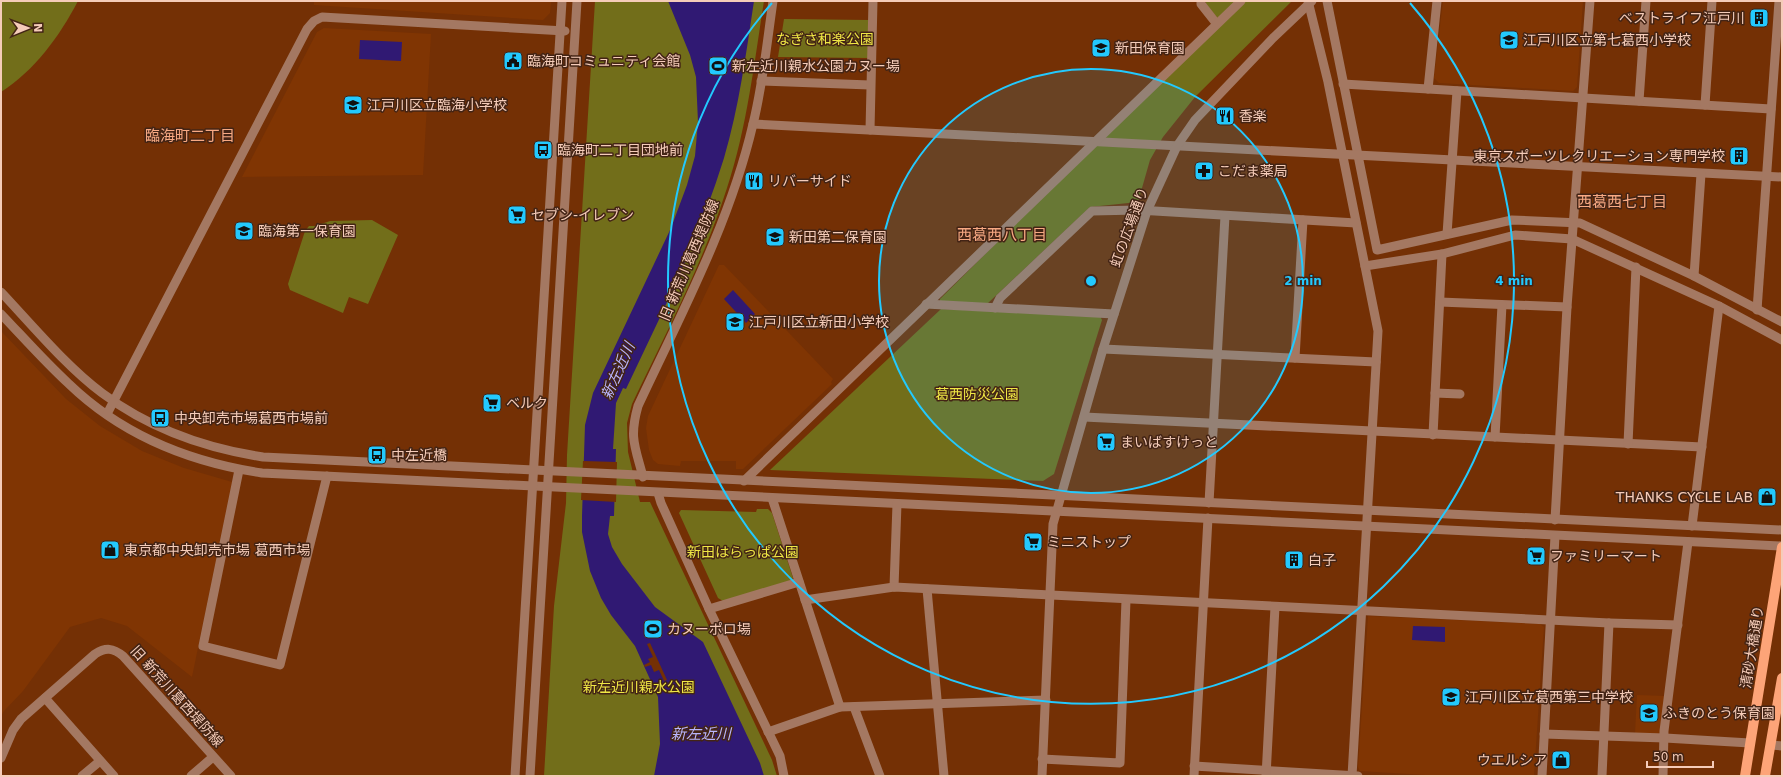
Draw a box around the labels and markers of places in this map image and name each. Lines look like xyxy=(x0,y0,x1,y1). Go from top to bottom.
building icon: ベストライフ江戸川 xyxy=(1748,7,1770,29)
place label: ベストライフ江戸川 xyxy=(1619,10,1745,26)
school or university icon: 江戸川区立第七葛西小学校 xyxy=(1498,29,1520,51)
place label: 江戸川区立第七葛西小学校 xyxy=(1523,32,1691,48)
school or university icon: 新田保育園 xyxy=(1090,37,1112,59)
place label: 新田保育園 xyxy=(1115,40,1185,56)
public building icon: 臨海町コミュニティ会館 xyxy=(502,50,524,72)
place label: 臨海町コミュニティ会館 xyxy=(527,53,680,69)
sports icon: 新左近川親水公園カヌー場 xyxy=(707,55,729,77)
place label: 新左近川親水公園カヌー場 xyxy=(732,58,900,74)
school or university icon: 江戸川区立臨海小学校 xyxy=(342,94,364,116)
place label: 江戸川区立臨海小学校 xyxy=(367,97,507,113)
restaurant icon: 香楽 xyxy=(1214,105,1236,127)
place label: 香楽 xyxy=(1239,108,1267,124)
bus stop icon: 臨海町二丁目団地前 xyxy=(532,139,554,161)
place label: 臨海町二丁目団地前 xyxy=(557,142,683,158)
building icon: 東京スポーツレクリエーション専門学校 xyxy=(1728,145,1750,167)
place label: 東京スポーツレクリエーション専門学校 xyxy=(1474,148,1725,164)
pharmacy icon: こだま薬局 xyxy=(1193,160,1215,182)
place label: こだま薬局 xyxy=(1218,163,1288,179)
restaurant icon: リバーサイド xyxy=(743,170,765,192)
place label: リバーサイド xyxy=(768,173,852,189)
supermarket icon: セブン-イレブン xyxy=(506,204,528,226)
place label: セブン-イレブン xyxy=(531,207,634,223)
school or university icon: 臨海第一保育園 xyxy=(233,220,255,242)
place label: 臨海第一保育園 xyxy=(258,223,356,239)
school or university icon: 新田第二保育園 xyxy=(764,226,786,248)
place label: 新田第二保育園 xyxy=(789,229,887,245)
centre of rings xyxy=(1084,274,1098,288)
school or university icon: 江戸川区立新田小学校 xyxy=(724,311,746,333)
place label: 江戸川区立新田小学校 xyxy=(749,314,889,330)
supermarket icon: ベルク xyxy=(481,392,503,414)
place label: ベルク xyxy=(506,395,548,411)
bus stop icon: 中央卸売市場葛西市場前 xyxy=(149,407,171,429)
place label: 中央卸売市場葛西市場前 xyxy=(174,410,328,426)
supermarket icon: まいばすけっと xyxy=(1095,431,1117,453)
place label: まいばすけっと xyxy=(1120,434,1218,450)
bus stop icon: 中左近橋 xyxy=(366,444,388,466)
place label: 中左近橋 xyxy=(391,447,447,463)
shop icon: THANKS CYCLE LAB xyxy=(1756,486,1778,508)
place label: THANKS CYCLE LAB xyxy=(1615,489,1753,505)
supermarket icon: ミニストップ xyxy=(1022,531,1044,553)
place label: ミニストップ xyxy=(1047,534,1131,550)
shop icon: 東京都中央卸売市場 葛西市場 xyxy=(99,539,121,561)
place label: 東京都中央卸売市場 葛西市場 xyxy=(124,542,310,558)
supermarket icon: ファミリーマート xyxy=(1525,545,1547,567)
place label: ファミリーマート xyxy=(1550,548,1662,564)
building icon: 白子 xyxy=(1283,549,1305,571)
place label: 白子 xyxy=(1308,552,1336,568)
sports icon: カヌーポロ場 xyxy=(642,618,664,640)
place label: カヌーポロ場 xyxy=(667,621,751,637)
school or university icon: 江戸川区立葛西第三中学校 xyxy=(1440,686,1462,708)
place label: 江戸川区立葛西第三中学校 xyxy=(1465,689,1633,705)
school or university icon: ふきのとう保育園 xyxy=(1638,702,1660,724)
place label: ふきのとう保育園 xyxy=(1663,705,1775,721)
shop icon: ウエルシア xyxy=(1550,749,1572,771)
place label: ウエルシア xyxy=(1477,752,1547,768)

